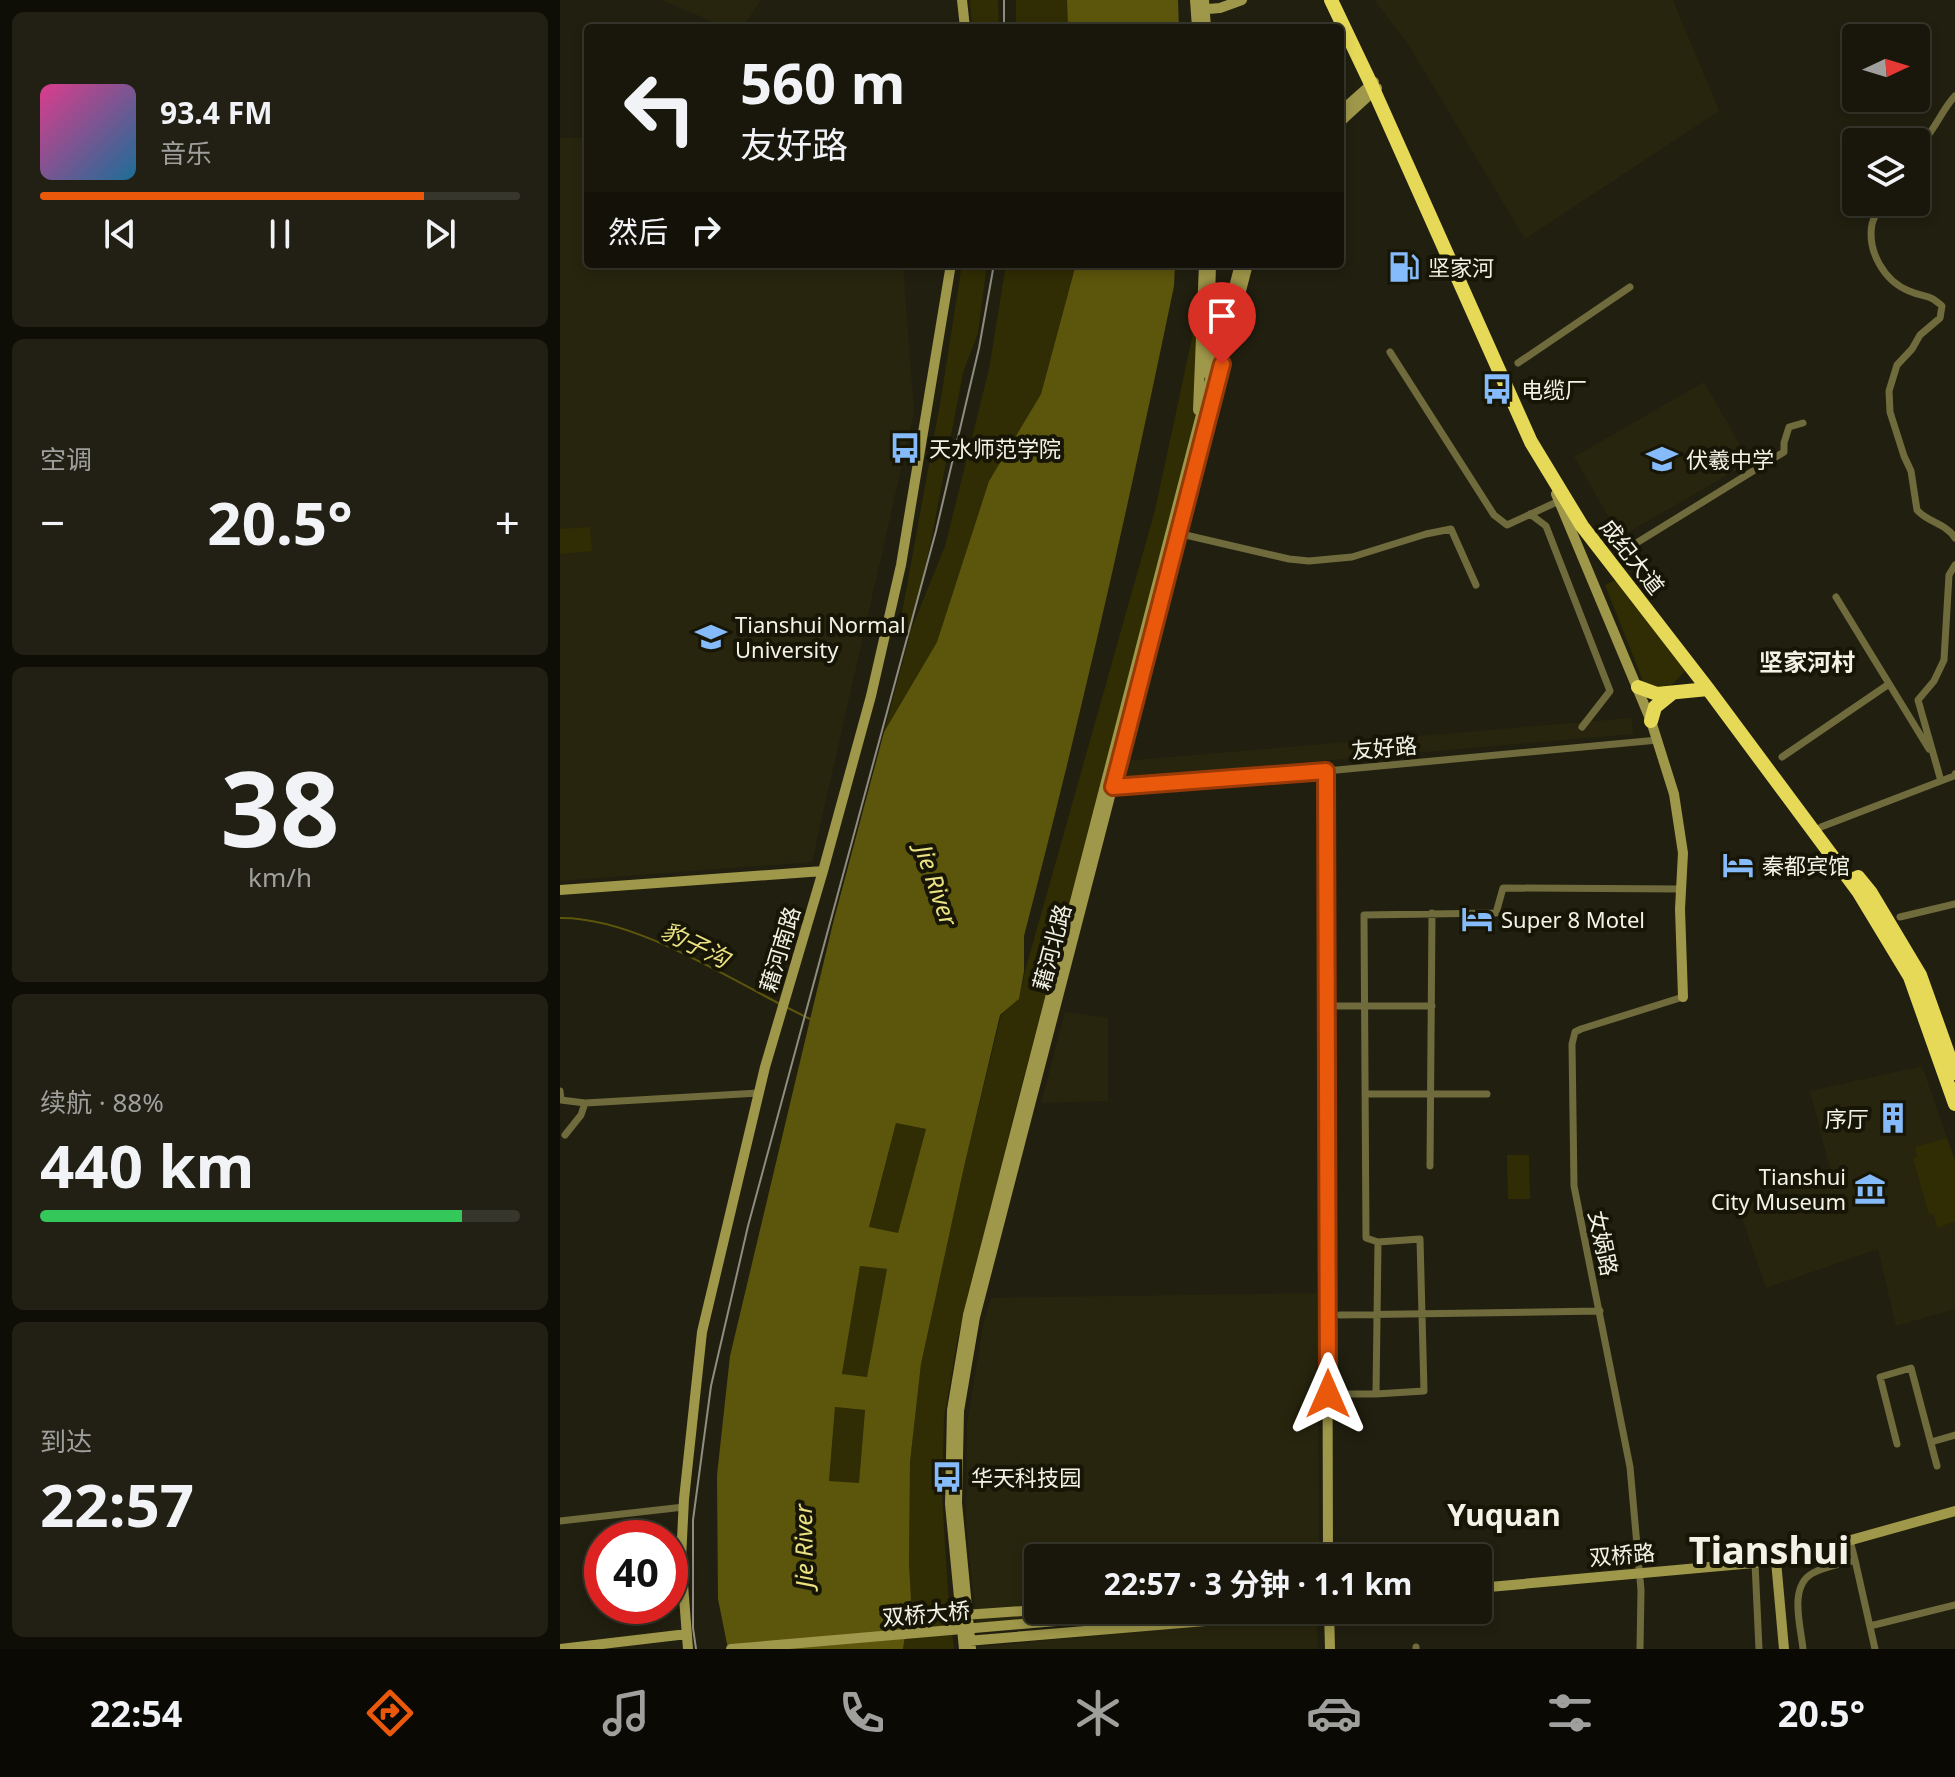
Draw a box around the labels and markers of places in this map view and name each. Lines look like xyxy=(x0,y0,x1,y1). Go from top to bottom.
fuel station icon: 坚家河 xyxy=(1387,250,1421,284)
place label: 坚家河 xyxy=(1428,252,1494,282)
pin xyxy=(1188,282,1256,364)
bus stop icon: 电缆厂 xyxy=(1480,372,1514,406)
place label: 电缆厂 xyxy=(1521,374,1587,404)
bus stop icon: 天水师范学院 xyxy=(888,431,922,465)
place label: 天水师范学院 xyxy=(929,433,1061,463)
school or university icon: 伏羲中学 xyxy=(1645,442,1679,476)
place label: 伏羲中学 xyxy=(1686,444,1774,474)
place label: Tianshui Normal University xyxy=(735,609,906,664)
school or university icon: Tianshui Normal University xyxy=(694,620,728,654)
hotel icon: 秦都宾馆 xyxy=(1721,848,1755,882)
place label: 秦都宾馆 xyxy=(1762,850,1850,880)
hotel icon: Super 8 Motel xyxy=(1460,902,1494,936)
place label: Super 8 Motel xyxy=(1501,904,1645,934)
building icon: 序厅 xyxy=(1876,1101,1910,1135)
place label: 序厅 xyxy=(1825,1103,1869,1133)
place label: Tianshui City Museum xyxy=(1711,1161,1846,1216)
museum icon: Tianshui City Museum xyxy=(1853,1172,1887,1206)
bus stop icon: 华天科技园 xyxy=(930,1460,964,1494)
place label: 华天科技园 xyxy=(971,1462,1081,1492)

